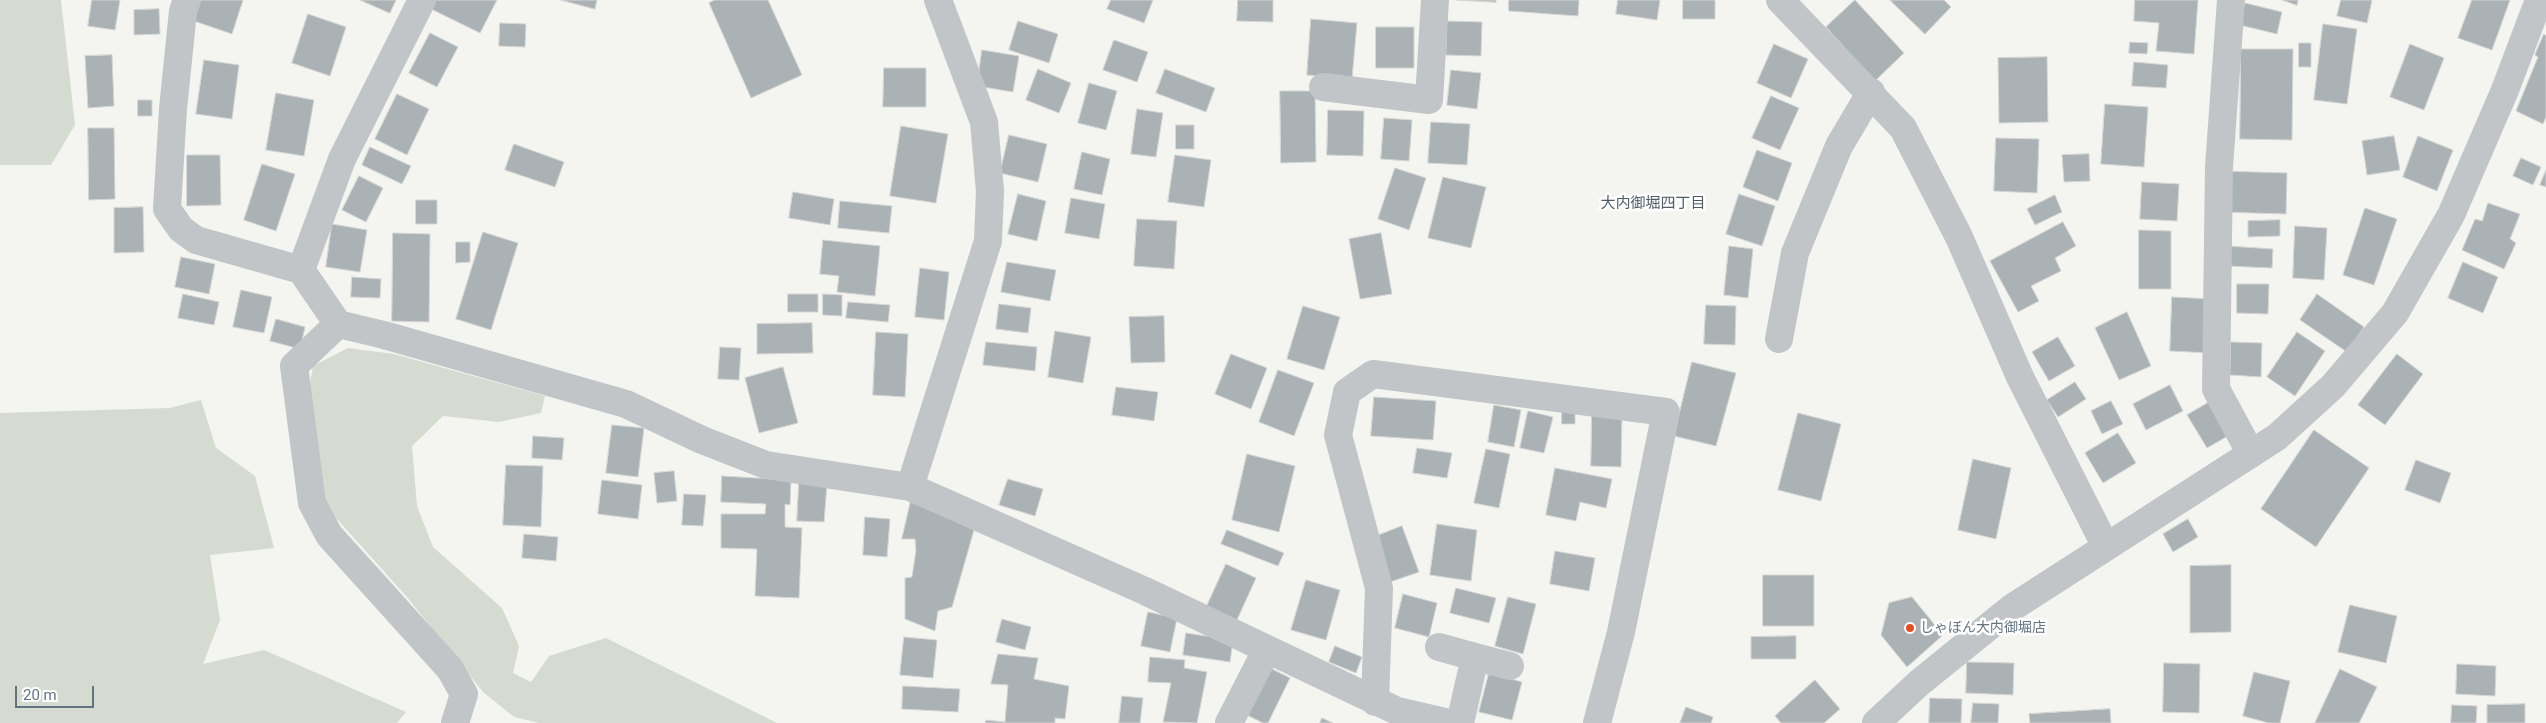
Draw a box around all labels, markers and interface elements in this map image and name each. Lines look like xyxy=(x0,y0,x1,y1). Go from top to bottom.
district label: 大内御堀四丁目 xyxy=(1601,195,1705,213)
place label: しゃぼん大内御堀店 xyxy=(1920,620,2046,636)
marker: しゃぼん大内御堀店 xyxy=(1904,622,1916,634)
scale bar xyxy=(18,676,96,708)
text: 20 m xyxy=(23,686,57,704)

